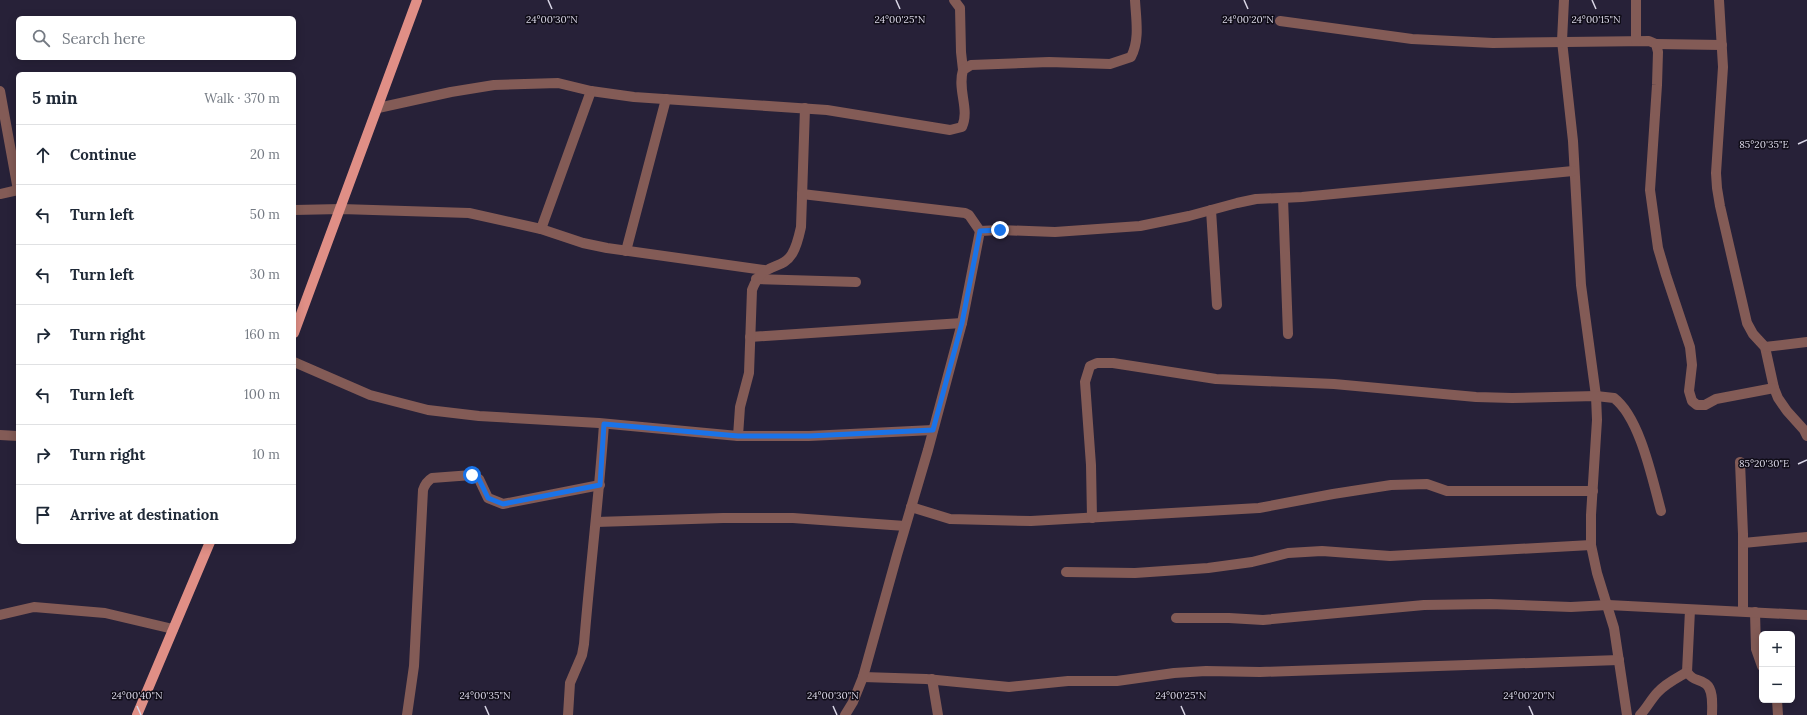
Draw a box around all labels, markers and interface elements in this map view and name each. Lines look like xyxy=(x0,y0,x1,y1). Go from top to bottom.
text: 24°00'30"N xyxy=(526,13,578,26)
text: 24°00'25"N xyxy=(875,13,926,26)
text: 24°00'20"N xyxy=(1222,13,1274,26)
text: 24°00'15"N xyxy=(1571,13,1621,26)
search box xyxy=(16,16,296,60)
icon: search xyxy=(30,27,52,49)
text: Search here xyxy=(62,29,145,48)
text: 5 min xyxy=(32,87,78,109)
text: Walk · 370 m xyxy=(204,90,280,107)
text: 85°20'35"E xyxy=(1739,138,1789,151)
icon: ahead xyxy=(32,144,54,166)
text: Continue xyxy=(70,145,136,164)
text: 20 m xyxy=(250,146,280,163)
icon: left xyxy=(32,204,54,226)
text: Turn left xyxy=(70,205,134,224)
text: 50 m xyxy=(250,206,280,223)
route end xyxy=(991,221,1009,239)
icon: left xyxy=(32,264,54,286)
text: Turn left xyxy=(70,265,134,284)
text: 30 m xyxy=(250,266,280,283)
icon: right xyxy=(32,324,54,346)
text: Turn right xyxy=(70,325,146,344)
text: 160 m xyxy=(245,326,280,343)
icon: left xyxy=(32,384,54,406)
text: Turn left xyxy=(70,385,134,404)
text: 100 m xyxy=(244,386,280,403)
icon: right xyxy=(32,444,54,466)
text: Turn right xyxy=(70,445,146,464)
text: 10 m xyxy=(252,446,280,463)
text: 85°20'30"E xyxy=(1739,457,1789,470)
route start xyxy=(463,466,481,484)
icon: arrive xyxy=(32,504,54,526)
text: Arrive at destination xyxy=(70,505,219,524)
map controls xyxy=(1759,631,1795,703)
button: + xyxy=(1759,631,1795,667)
button: − xyxy=(1759,667,1795,703)
text: 24°00'40"N xyxy=(111,689,163,702)
text: 24°00'35"N xyxy=(459,689,511,702)
text: 24°00'30"N xyxy=(807,689,859,702)
text: 24°00'25"N xyxy=(1156,689,1207,702)
text: 24°00'20"N xyxy=(1503,689,1555,702)

